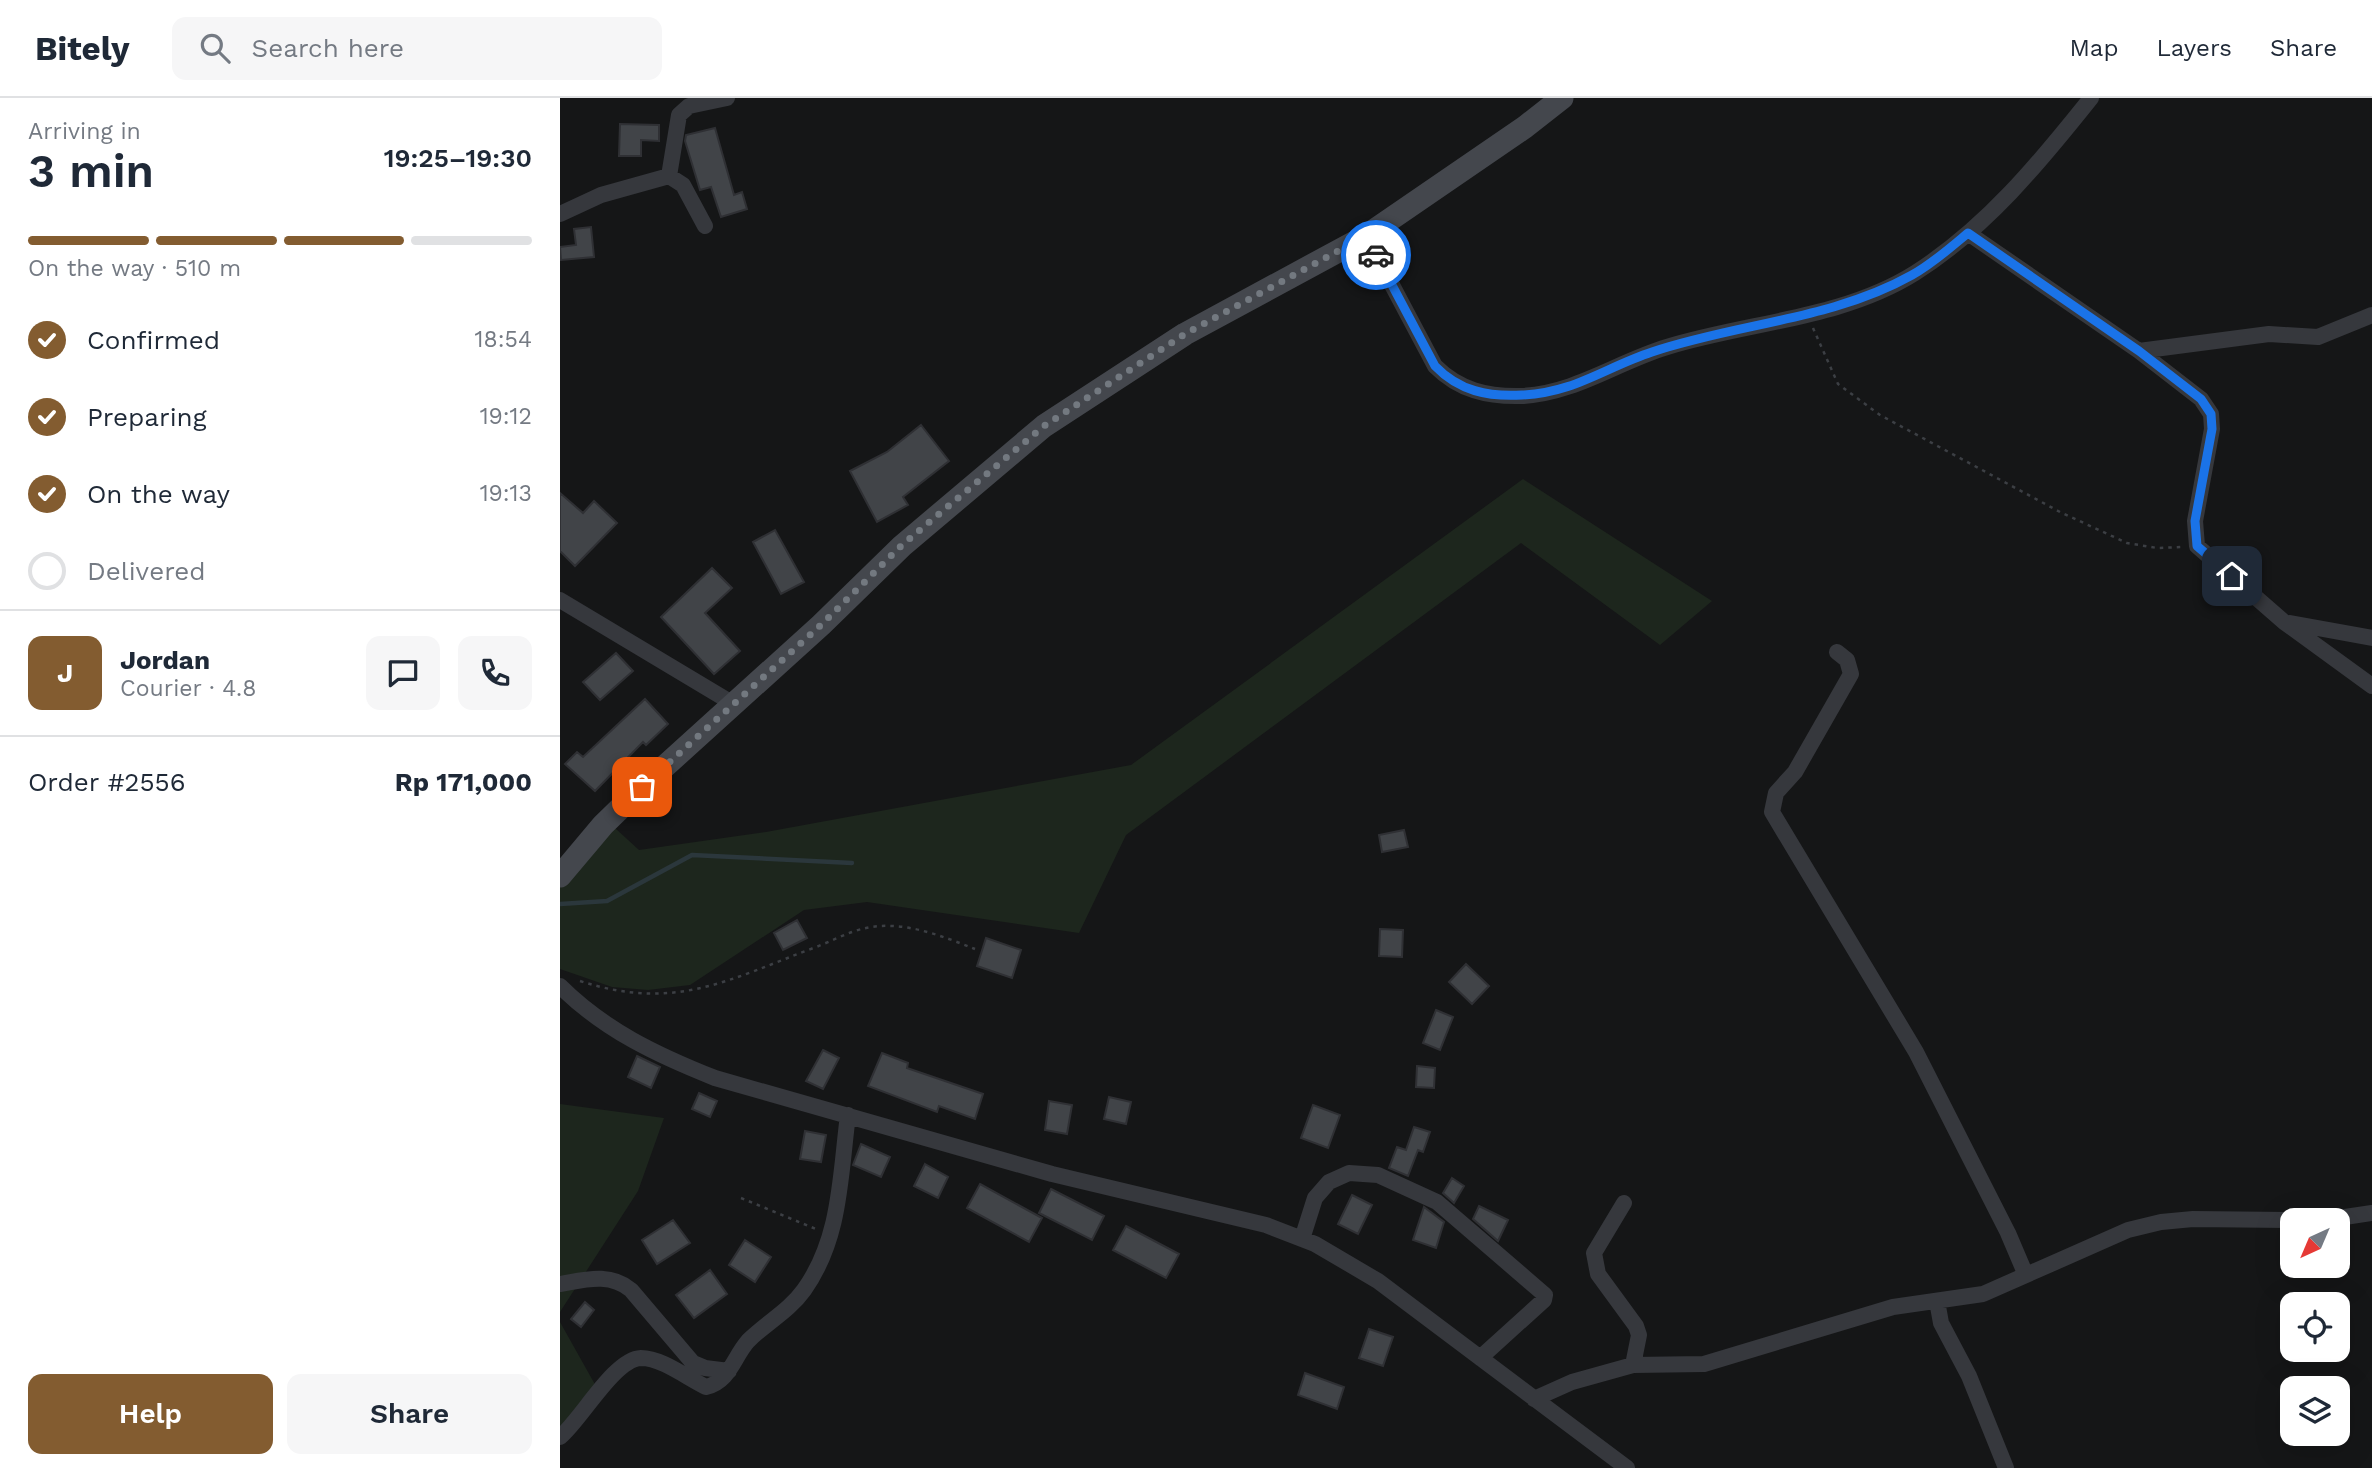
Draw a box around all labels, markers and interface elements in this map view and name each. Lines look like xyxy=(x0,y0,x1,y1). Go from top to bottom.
search box xyxy=(172,17,662,80)
text: Bitely xyxy=(35,29,130,68)
icon: search xyxy=(196,29,234,67)
text: Search here xyxy=(252,33,404,63)
text: Map xyxy=(2070,34,2118,62)
text: Layers xyxy=(2156,34,2232,62)
text: Share xyxy=(2270,34,2337,62)
text: Arriving in xyxy=(28,118,141,145)
text: 19:25–19:30 xyxy=(384,143,532,173)
text: 3 min xyxy=(28,144,154,198)
courier xyxy=(1341,220,1411,290)
icon: car xyxy=(1357,236,1395,274)
text: On the way · 510 m xyxy=(28,255,241,282)
icon: check xyxy=(28,321,66,359)
text: Confirmed xyxy=(87,325,220,355)
text: 18:54 xyxy=(475,326,532,353)
icon: check xyxy=(28,398,66,436)
text: Preparing xyxy=(87,402,207,432)
text: 19:12 xyxy=(480,403,532,430)
icon: check xyxy=(28,475,66,513)
text: On the way xyxy=(87,479,230,509)
text: 19:13 xyxy=(480,480,532,507)
pin xyxy=(2202,546,2262,606)
text: Delivered xyxy=(87,556,206,586)
icon: home xyxy=(2213,557,2251,595)
button: chat xyxy=(366,636,440,710)
button: phone xyxy=(458,636,532,710)
text: Jordan xyxy=(120,645,210,675)
text: J xyxy=(57,658,73,688)
text: Courier · 4.8 xyxy=(120,675,256,702)
pin xyxy=(612,757,672,817)
text: Order #2556 xyxy=(28,767,186,797)
text: Rp 171,000 xyxy=(395,767,532,797)
icon: bag xyxy=(623,768,661,806)
north arrow xyxy=(2280,1208,2350,1278)
map controls xyxy=(2280,1208,2350,1446)
button: locate xyxy=(2280,1292,2350,1362)
button: Help xyxy=(28,1374,273,1454)
button: Share xyxy=(287,1374,532,1454)
button: layers xyxy=(2280,1376,2350,1446)

